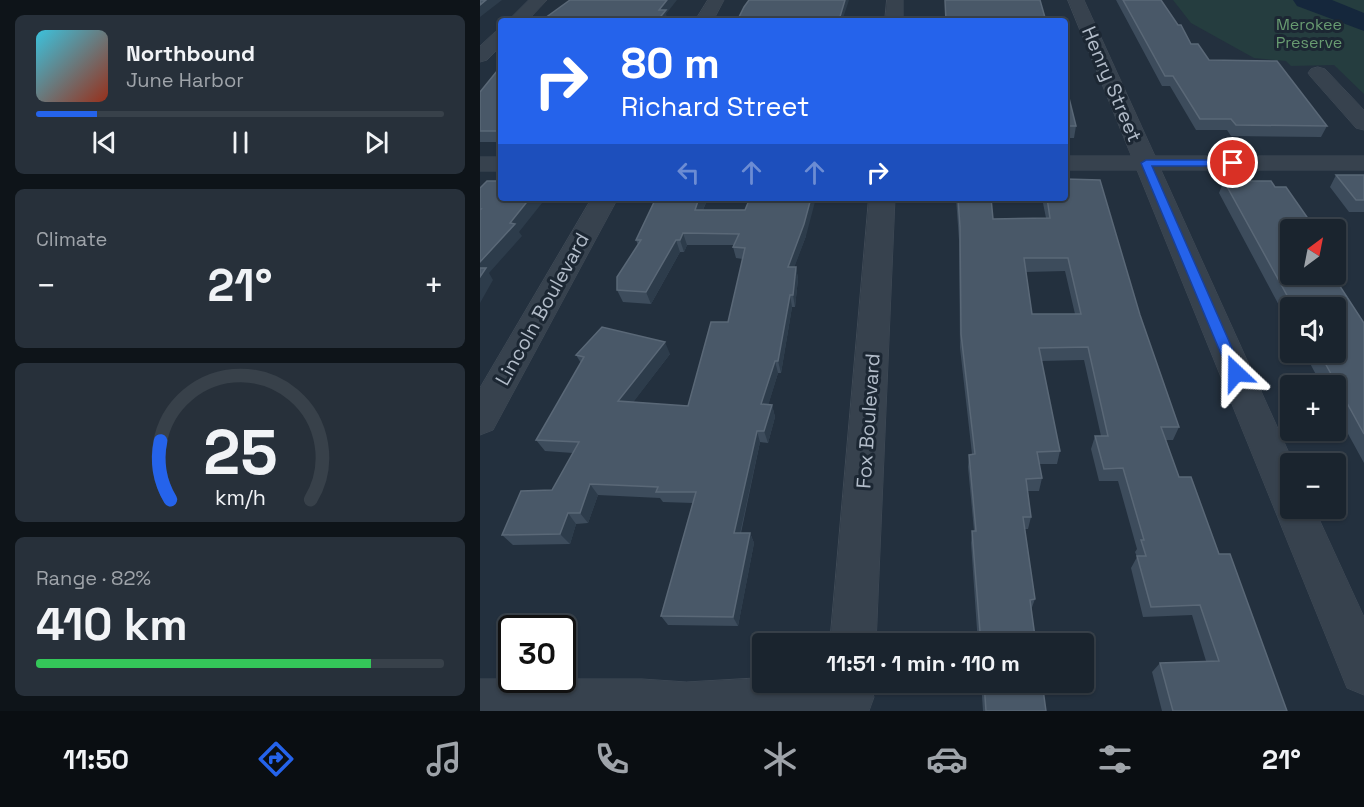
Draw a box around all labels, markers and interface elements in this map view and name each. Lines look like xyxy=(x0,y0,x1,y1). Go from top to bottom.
park label: Merokee Preserve xyxy=(1276,14,1342,53)
street label: Henry Street xyxy=(1076,22,1148,146)
text: 80 m xyxy=(621,37,720,90)
text: Northbound xyxy=(126,39,255,67)
icon: right xyxy=(522,42,600,120)
text: June Harbor xyxy=(126,67,244,93)
text: Richard Street xyxy=(621,89,809,124)
icon: previous xyxy=(88,126,121,159)
icon: pause xyxy=(224,126,257,159)
icon: next xyxy=(360,126,393,159)
pin xyxy=(1207,137,1258,188)
icon: arrive xyxy=(1216,146,1249,179)
icon: left xyxy=(672,156,705,189)
icon: ahead xyxy=(735,156,768,189)
icon: ahead xyxy=(798,156,831,189)
icon: right xyxy=(861,156,894,189)
north arrow xyxy=(1280,219,1346,285)
map controls xyxy=(1280,219,1346,519)
text: Climate xyxy=(36,226,107,252)
street label: Lincoln Boulevard xyxy=(489,228,595,390)
text: 21° xyxy=(208,257,272,314)
text: − xyxy=(36,265,56,307)
text: + xyxy=(424,265,444,307)
button: sound xyxy=(1280,297,1346,363)
position arrow xyxy=(1204,341,1268,405)
street label: Fox Boulevard xyxy=(850,352,886,490)
button: + xyxy=(1280,375,1346,441)
text: 25 xyxy=(203,413,277,492)
button: − xyxy=(1280,453,1346,519)
text: km/h xyxy=(214,484,266,511)
text: Range · 82% xyxy=(36,565,151,591)
text: 410 km xyxy=(36,596,188,653)
speed limit sign: 30 xyxy=(498,615,576,693)
text: 11:51 · 1 min · 110 m xyxy=(826,649,1020,677)
icon: directions xyxy=(255,738,297,780)
icon: music xyxy=(423,738,465,780)
icon: phone xyxy=(591,738,633,780)
icon: climate xyxy=(759,738,801,780)
icon: car xyxy=(926,738,968,780)
icon: filters xyxy=(1094,738,1136,780)
text: 11:50 xyxy=(63,742,129,777)
text: 21° xyxy=(1262,742,1301,777)

